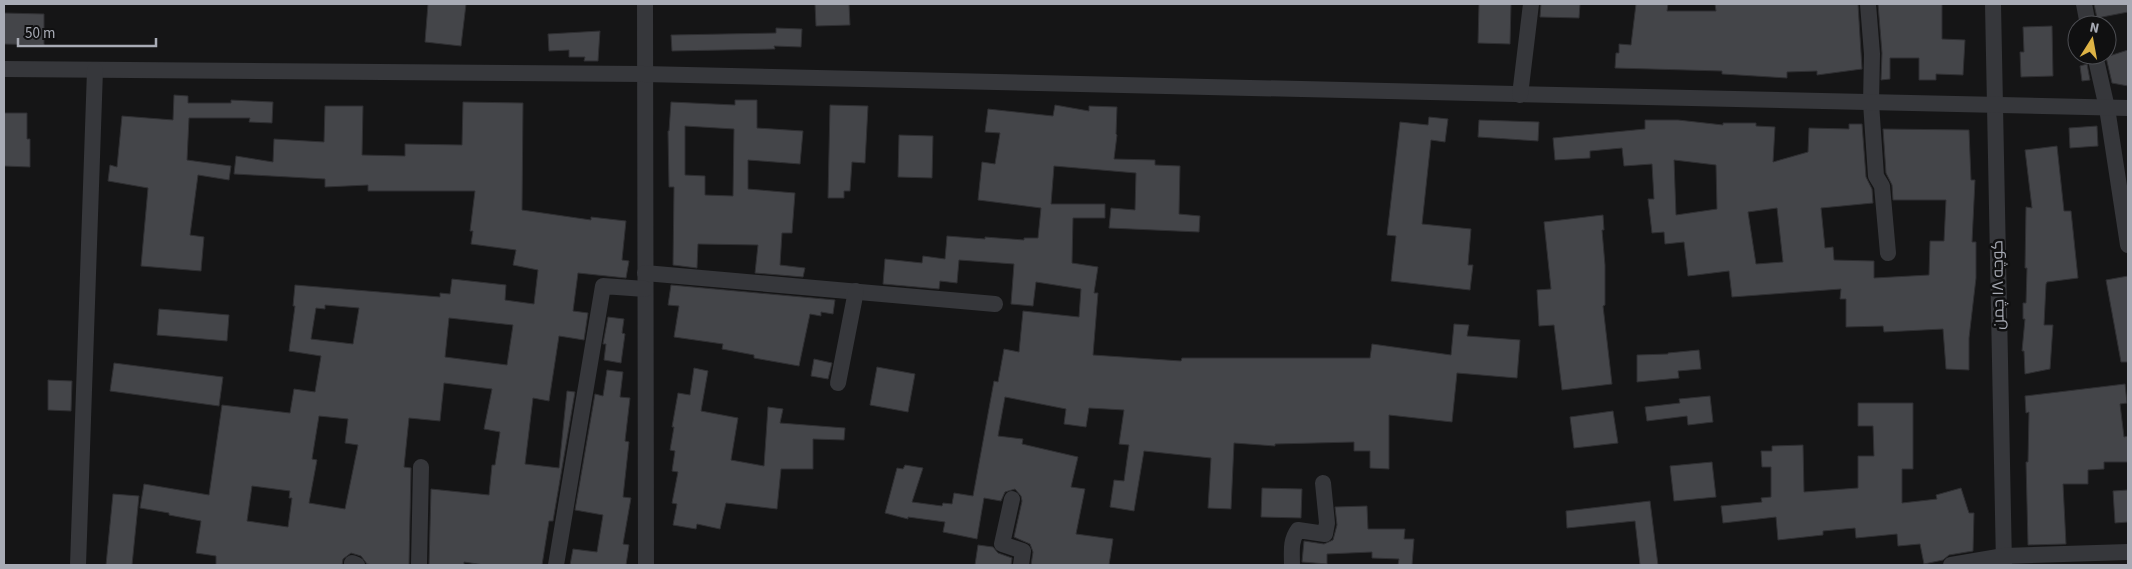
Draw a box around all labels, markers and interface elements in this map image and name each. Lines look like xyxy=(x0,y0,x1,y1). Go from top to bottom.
scale bar xyxy=(18,15,155,47)
north arrow xyxy=(2067,15,2117,65)
text: N xyxy=(2088,18,2101,39)
text: 50 m xyxy=(25,23,55,44)
street label: كوچه ١٨ چمن xyxy=(1986,240,2010,330)

